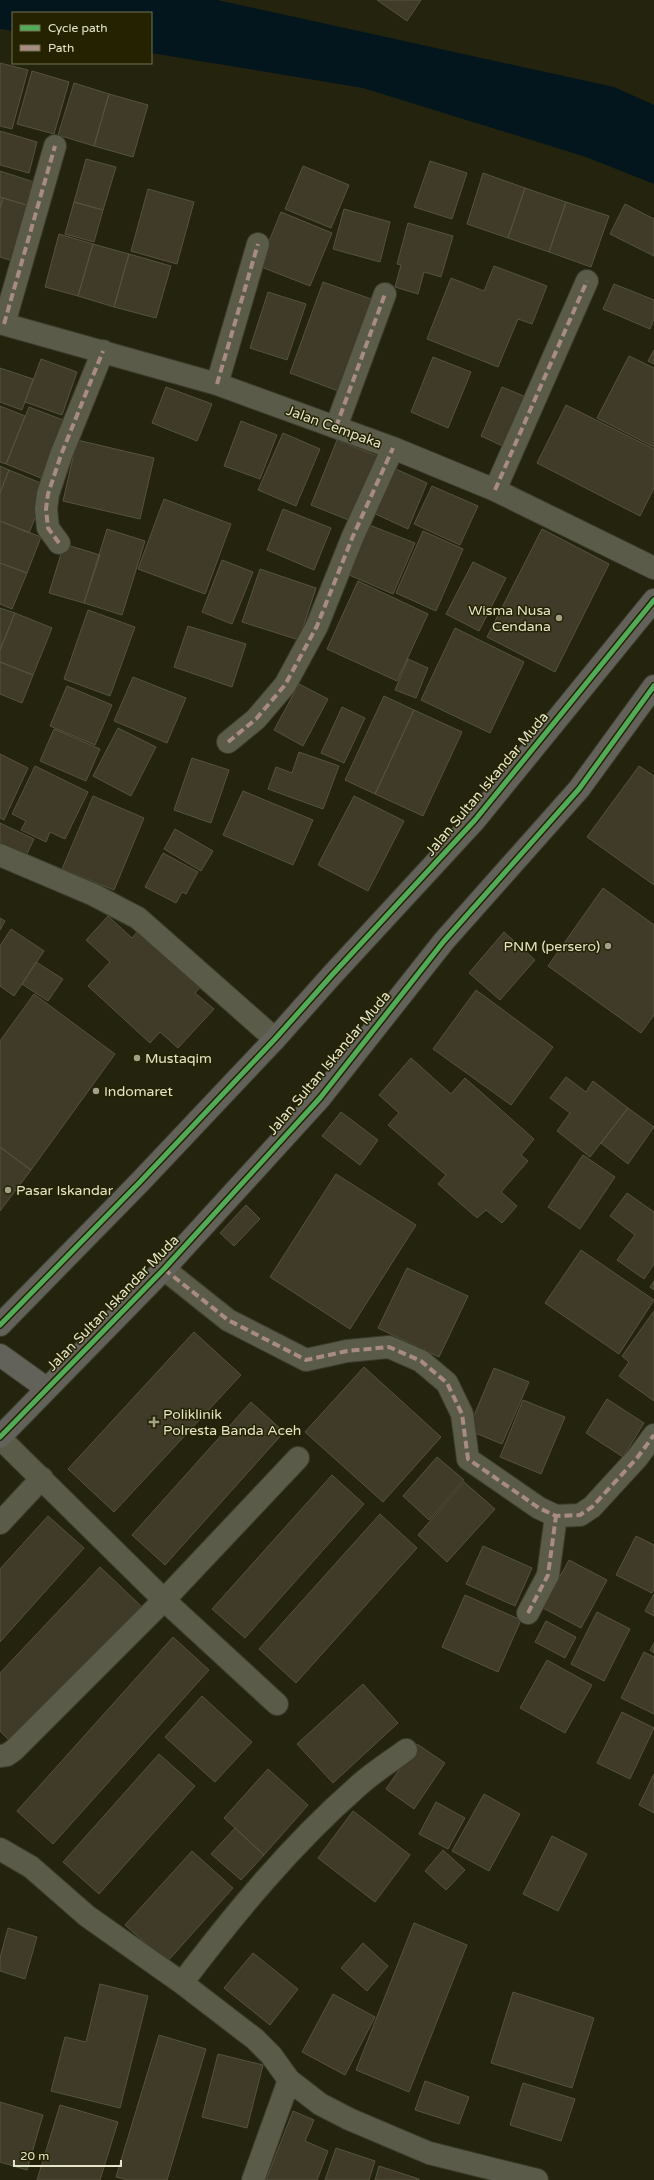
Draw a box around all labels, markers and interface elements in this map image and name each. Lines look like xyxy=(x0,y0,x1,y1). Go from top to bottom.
legend xyxy=(12,12,152,64)
text: Cycle path xyxy=(48,21,107,35)
text: Path xyxy=(48,41,74,55)
street label: Jalan Cempaka xyxy=(284,402,384,452)
place label: Wisma Nusa Cendana xyxy=(468,602,551,635)
marker: Wisma Nusa Cendana xyxy=(554,613,564,623)
street label: Jalan Sultan Iskandar Muda xyxy=(422,709,552,859)
place label: PNM (persero) xyxy=(504,938,600,955)
marker: PNM (persero) xyxy=(603,941,613,951)
street label: Jalan Sultan Iskandar Muda xyxy=(264,988,394,1138)
place label: Mustaqim xyxy=(145,1050,212,1067)
marker: Mustaqim xyxy=(132,1053,142,1063)
place label: Indomaret xyxy=(104,1083,174,1100)
marker: Indomaret xyxy=(91,1086,101,1096)
place label: Pasar Iskandar xyxy=(16,1182,114,1199)
marker: Pasar Iskandar xyxy=(3,1185,13,1195)
street label: Jalan Sultan Iskandar Muda xyxy=(43,1231,183,1375)
place label: Poliklinik Polresta Banda Aceh xyxy=(163,1406,301,1439)
marker: Poliklinik Polresta Banda Aceh xyxy=(148,1416,160,1428)
scale bar xyxy=(14,2142,121,2168)
text: 20 m xyxy=(20,2149,49,2163)

